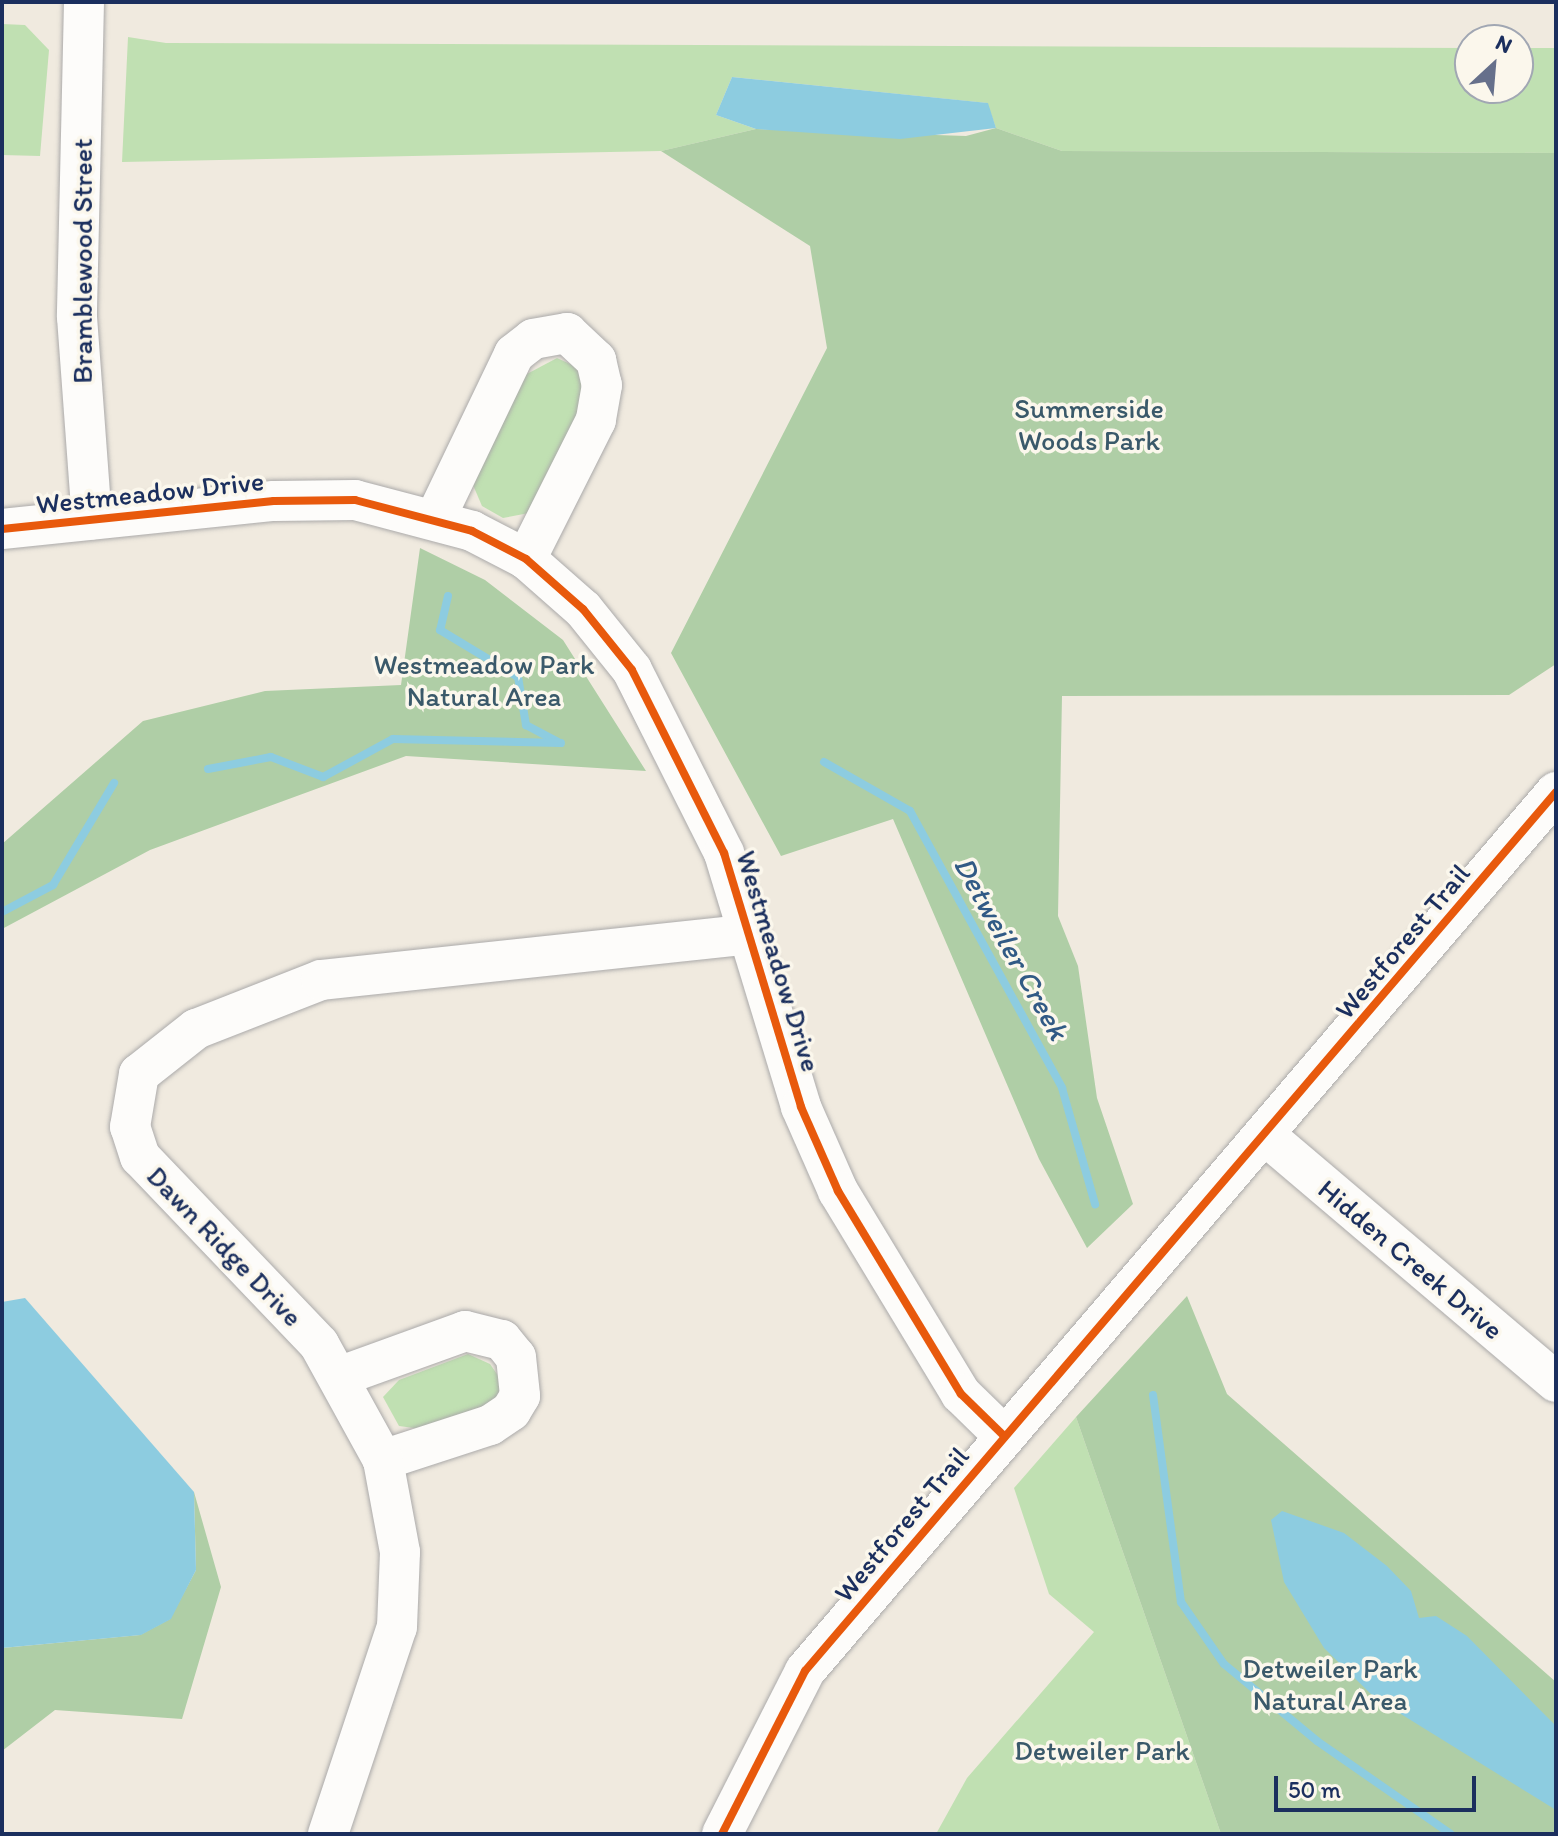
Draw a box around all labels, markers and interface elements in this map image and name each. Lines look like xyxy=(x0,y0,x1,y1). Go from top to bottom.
north arrow xyxy=(1454,24,1534,104)
text: N xyxy=(1491,28,1516,59)
street label: Bramblewood Street xyxy=(65,138,99,384)
park label: Summerside Woods Park xyxy=(1014,391,1164,457)
street label: Westmeadow Drive xyxy=(34,463,266,521)
park label: Westmeadow Park Natural Area xyxy=(374,647,594,713)
street label: Westmeadow Drive xyxy=(729,847,829,1075)
water label: Detweiler Creek xyxy=(946,850,1076,1046)
street label: Westforest Trail xyxy=(1327,856,1477,1026)
street label: Dawn Ridge Drive xyxy=(140,1159,310,1333)
street label: Hidden Creek Drive xyxy=(1311,1172,1511,1346)
street label: Westforest Trail xyxy=(826,1439,976,1609)
park label: Detweiler Park Natural Area xyxy=(1242,1651,1418,1717)
park label: Detweiler Park xyxy=(1014,1733,1190,1767)
scale bar xyxy=(1278,1760,1480,1810)
text: 50 m xyxy=(1288,1775,1341,1804)

